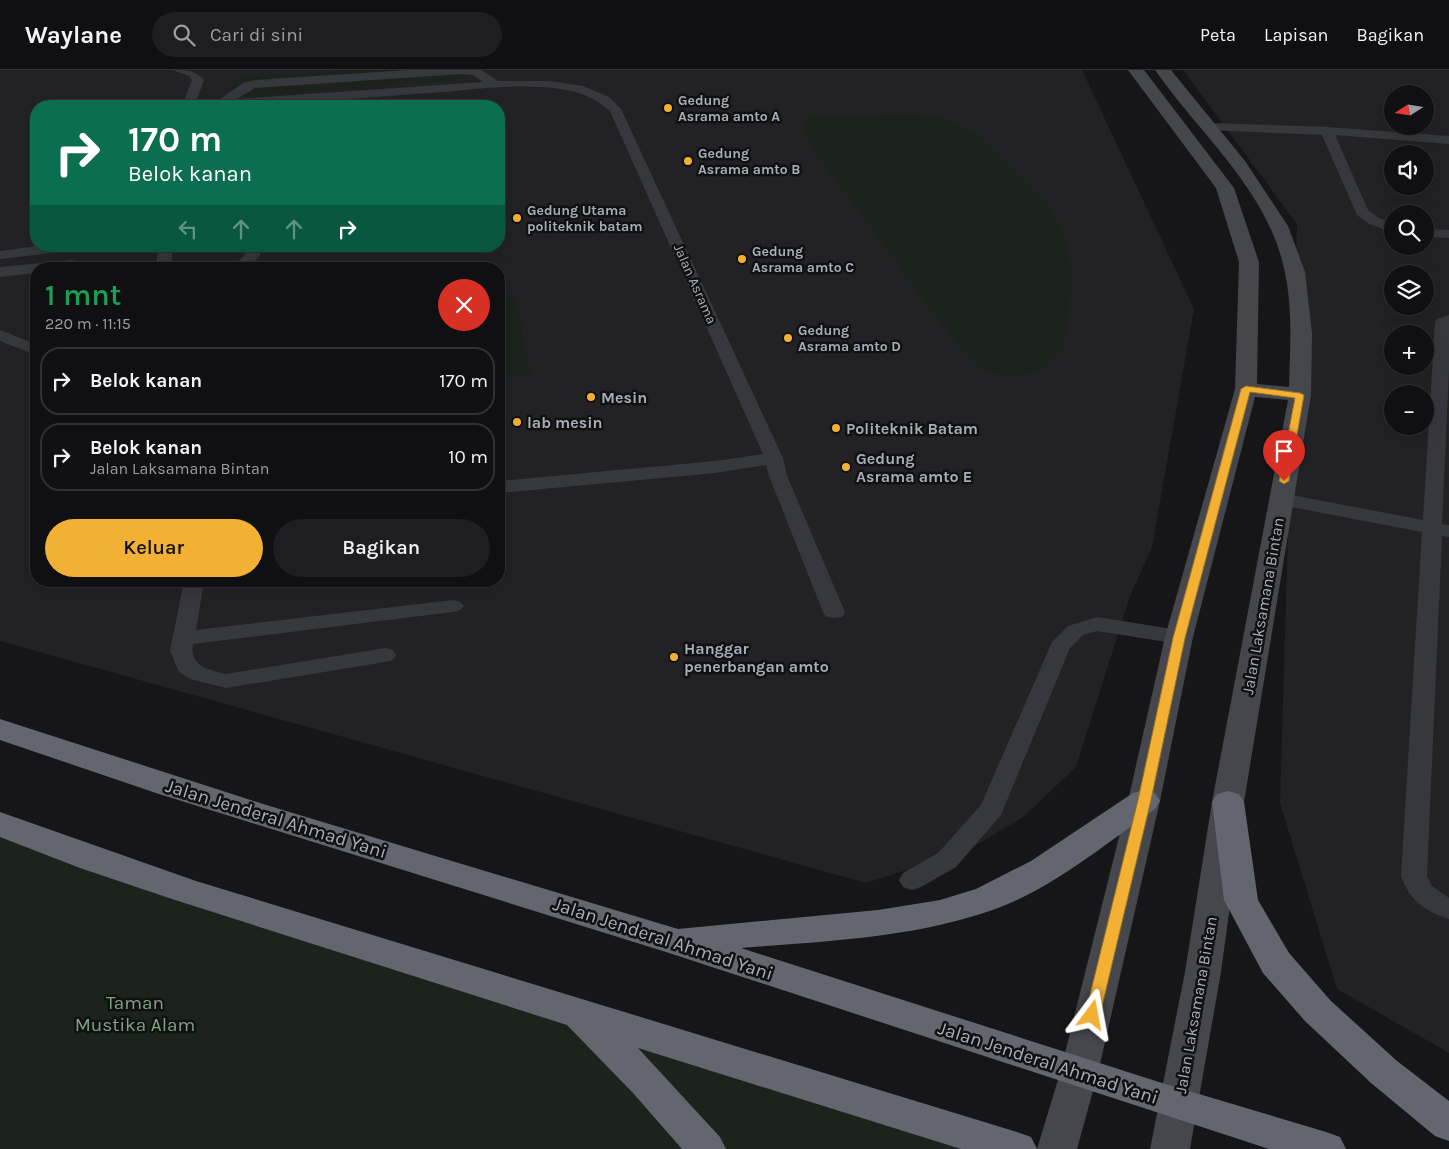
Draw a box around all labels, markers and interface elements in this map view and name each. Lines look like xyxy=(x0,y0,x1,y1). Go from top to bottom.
search box xyxy=(152,12,502,57)
text: Waylane xyxy=(25,21,122,49)
icon: search xyxy=(170,21,198,49)
text: Cari di sini xyxy=(210,24,303,46)
text: Peta xyxy=(1200,24,1236,46)
text: Lapisan xyxy=(1264,24,1328,46)
text: Bagikan xyxy=(1356,24,1424,46)
north arrow xyxy=(1384,85,1434,135)
map controls xyxy=(1384,85,1434,435)
place label: Gedung Asrama amto A xyxy=(678,92,780,125)
marker: Gedung Asrama amto A xyxy=(662,102,674,114)
text: 170 m xyxy=(128,119,222,160)
icon: right xyxy=(45,120,110,185)
place label: Gedung Asrama amto B xyxy=(698,145,800,178)
button: sound xyxy=(1384,145,1434,195)
marker: Gedung Asrama amto B xyxy=(682,155,694,167)
text: Belok kanan xyxy=(128,161,252,187)
place label: Gedung Utama politeknik batam xyxy=(527,202,642,235)
button: search xyxy=(1384,205,1434,255)
marker: Gedung Utama politeknik batam xyxy=(511,212,523,224)
icon: left xyxy=(174,215,202,243)
icon: ahead xyxy=(227,215,255,243)
icon: ahead xyxy=(280,215,308,243)
icon: right xyxy=(333,215,361,243)
street label: Jalan Asrama xyxy=(670,241,720,327)
place label: Gedung Asrama amto C xyxy=(752,243,854,276)
marker: Gedung Asrama amto C xyxy=(736,253,748,265)
button: layers xyxy=(1384,265,1434,315)
text: 1 mnt xyxy=(45,277,122,313)
button: close xyxy=(438,279,490,331)
text: 220 m · 11:15 xyxy=(45,314,131,333)
place label: Gedung Asrama amto D xyxy=(798,322,901,355)
button: + xyxy=(1384,325,1434,375)
marker: Gedung Asrama amto D xyxy=(782,332,794,344)
icon: right xyxy=(47,367,75,395)
text: Belok kanan xyxy=(90,370,202,392)
text: 170 m xyxy=(439,370,488,392)
button: − xyxy=(1384,385,1434,435)
place label: Mesin xyxy=(601,388,647,407)
marker: Mesin xyxy=(585,391,597,403)
place label: lab mesin xyxy=(527,413,602,432)
marker: lab mesin xyxy=(511,416,523,428)
place label: Politeknik Batam xyxy=(846,419,978,438)
marker: Politeknik Batam xyxy=(830,422,842,434)
pin xyxy=(1263,430,1305,481)
text: Belok kanan xyxy=(90,437,202,459)
icon: arrive xyxy=(1270,437,1298,465)
icon: right xyxy=(47,443,75,471)
text: 10 m xyxy=(448,446,488,468)
place label: Gedung Asrama amto E xyxy=(856,449,972,486)
text: Jalan Laksamana Bintan xyxy=(90,459,269,478)
marker: Gedung Asrama amto E xyxy=(840,461,852,473)
street label: Jalan Laksamana Bintan xyxy=(1238,516,1288,696)
button: Keluar xyxy=(45,519,263,577)
button: Bagikan xyxy=(273,519,490,577)
place label: Hanggar penerbangan amto xyxy=(684,639,829,676)
marker: Hanggar penerbangan amto xyxy=(668,651,680,663)
street label: Jalan Jenderal Ahmad Yani xyxy=(163,775,389,863)
street label: Jalan Jenderal Ahmad Yani xyxy=(550,893,776,985)
street label: Jalan Laksamana Bintan xyxy=(1171,915,1221,1095)
position arrow xyxy=(1065,988,1117,1040)
park label: Taman Mustika Alam xyxy=(75,992,195,1036)
street label: Jalan Jenderal Ahmad Yani xyxy=(935,1017,1161,1109)

